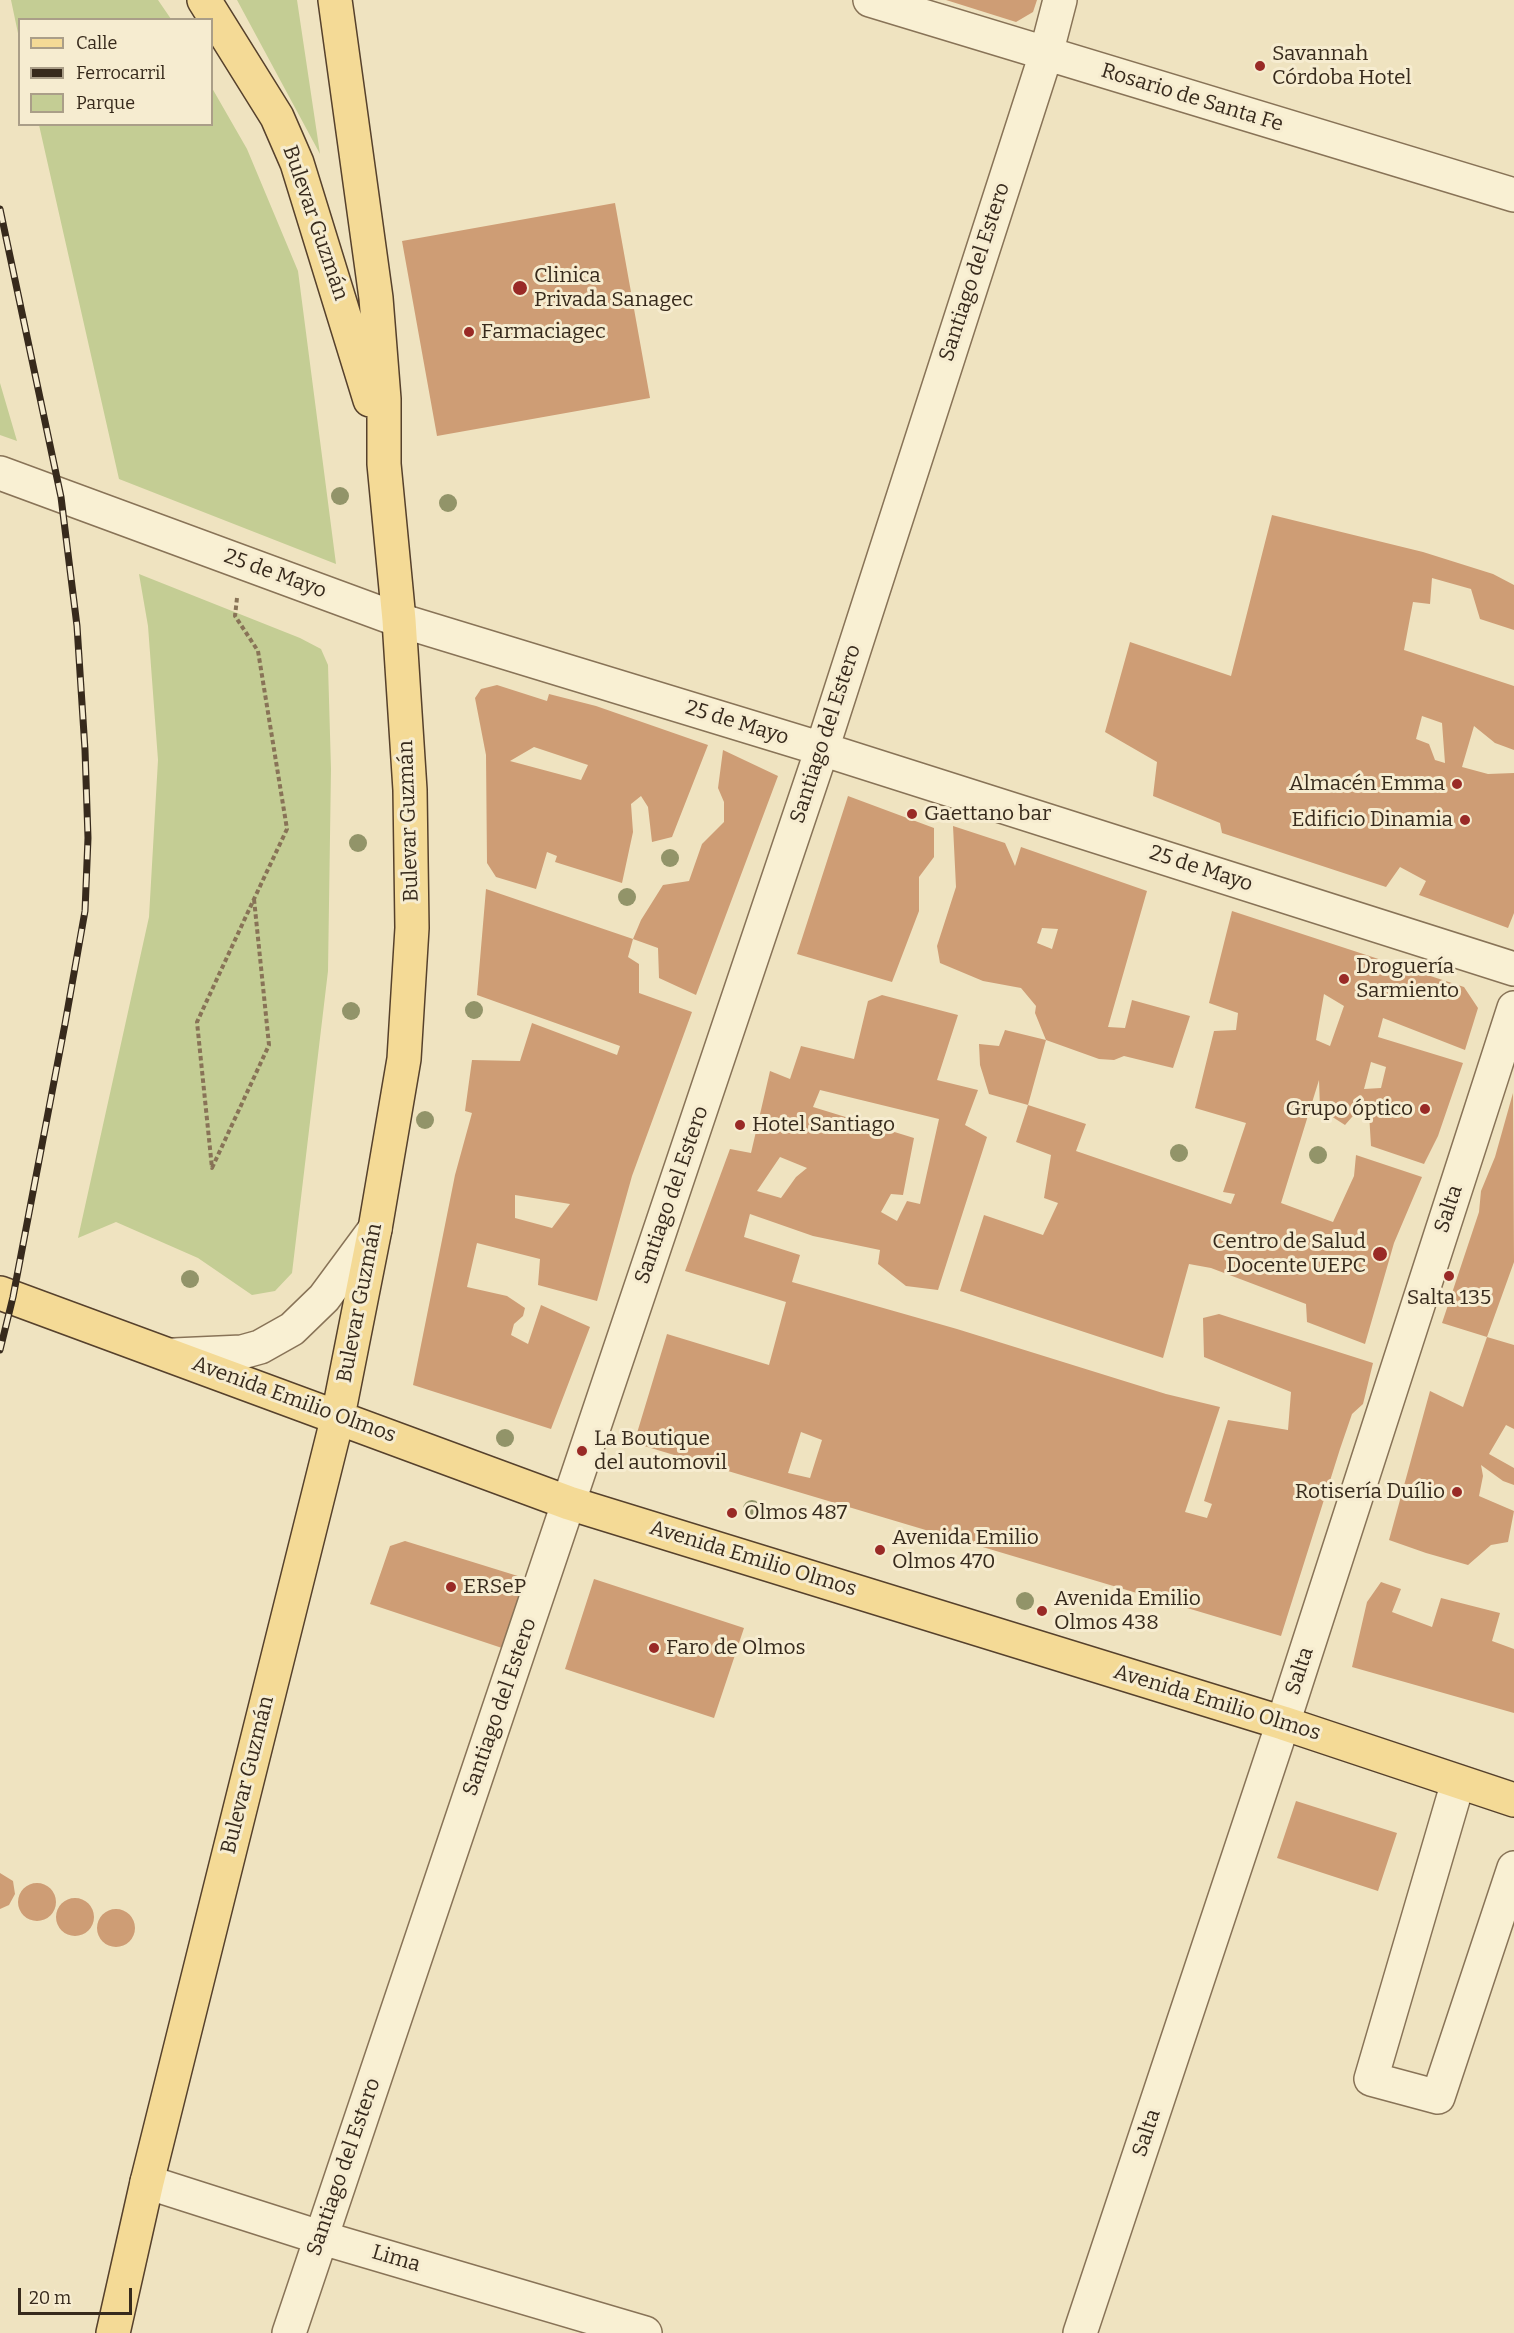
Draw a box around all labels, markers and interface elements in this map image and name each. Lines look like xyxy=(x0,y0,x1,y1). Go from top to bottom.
legend xyxy=(18,18,213,126)
text: Calle xyxy=(76,32,117,54)
place label: Savannah Córdoba Hotel xyxy=(1272,41,1412,91)
street label: Rosario de Santa Fe xyxy=(1098,58,1286,138)
marker: Savannah Córdoba Hotel xyxy=(1253,59,1267,73)
text: Ferrocarril xyxy=(76,62,165,84)
text: Parque xyxy=(76,92,135,114)
street label: Bulevar Guzmán xyxy=(277,142,353,304)
street label: Santiago del Estero xyxy=(934,180,1016,364)
place label: Clinica Privada Sanagec xyxy=(534,263,693,313)
marker: Clinica Privada Sanagec xyxy=(511,279,529,297)
place label: Farmaciagec xyxy=(481,319,606,345)
marker: Farmaciagec xyxy=(462,325,476,339)
street label: 25 de Mayo xyxy=(220,544,330,604)
street label: Santiago del Estero xyxy=(785,642,867,826)
street label: 25 de Mayo xyxy=(682,695,792,751)
street label: Bulevar Guzmán xyxy=(394,740,424,902)
place label: Almacén Emma xyxy=(1289,771,1445,797)
marker: Almacén Emma xyxy=(1450,777,1464,791)
place label: Gaettano bar xyxy=(924,801,1051,827)
marker: Gaettano bar xyxy=(905,807,919,821)
place label: Edificio Dinamia xyxy=(1291,807,1453,833)
marker: Edificio Dinamia xyxy=(1458,813,1472,827)
street label: 25 de Mayo xyxy=(1146,840,1256,898)
place label: Droguería Sarmiento xyxy=(1356,954,1459,1004)
marker: Droguería Sarmiento xyxy=(1337,972,1351,986)
place label: Grupo óptico xyxy=(1286,1096,1413,1122)
marker: Grupo óptico xyxy=(1418,1102,1432,1116)
street label: Santiago del Estero xyxy=(630,1103,714,1287)
place label: Hotel Santiago xyxy=(752,1112,895,1138)
marker: Hotel Santiago xyxy=(733,1118,747,1132)
street label: Salta xyxy=(1430,1182,1468,1236)
street label: Bulevar Guzmán xyxy=(332,1221,388,1385)
place label: Centro de Salud Docente UEPC xyxy=(1212,1229,1366,1279)
marker: Centro de Salud Docente UEPC xyxy=(1371,1245,1389,1263)
marker: Salta 135 xyxy=(1442,1269,1456,1283)
place label: Salta 135 xyxy=(1407,1285,1491,1311)
street label: Avenida Emilio Olmos xyxy=(189,1351,399,1449)
place label: La Boutique del automovil xyxy=(594,1426,727,1476)
marker: La Boutique del automovil xyxy=(575,1444,589,1458)
place label: Rotisería Duílio xyxy=(1295,1479,1445,1505)
marker: Rotisería Duílio xyxy=(1450,1485,1464,1499)
place label: Olmos 487 xyxy=(744,1500,847,1526)
marker: Olmos 487 xyxy=(725,1506,739,1520)
street label: Avenida Emilio Olmos xyxy=(647,1516,859,1602)
place label: Avenida Emilio Olmos 470 xyxy=(892,1525,1039,1575)
marker: Avenida Emilio Olmos 470 xyxy=(873,1543,887,1557)
place label: ERSeP xyxy=(463,1574,526,1600)
marker: ERSeP xyxy=(444,1580,458,1594)
place label: Avenida Emilio Olmos 438 xyxy=(1054,1586,1201,1636)
marker: Avenida Emilio Olmos 438 xyxy=(1035,1604,1049,1618)
street label: Santiago del Estero xyxy=(458,1615,542,1799)
place label: Faro de Olmos xyxy=(666,1635,806,1661)
marker: Faro de Olmos xyxy=(647,1641,661,1655)
street label: Salta xyxy=(1281,1644,1319,1698)
street label: Avenida Emilio Olmos xyxy=(1111,1660,1323,1746)
street label: Bulevar Guzmán xyxy=(216,1693,280,1857)
street label: Santiago del Estero xyxy=(302,2075,386,2259)
street label: Salta xyxy=(1128,2106,1166,2160)
street label: Lima xyxy=(369,2240,423,2278)
scale bar xyxy=(21,2276,135,2314)
text: 20 m xyxy=(29,2287,71,2309)

